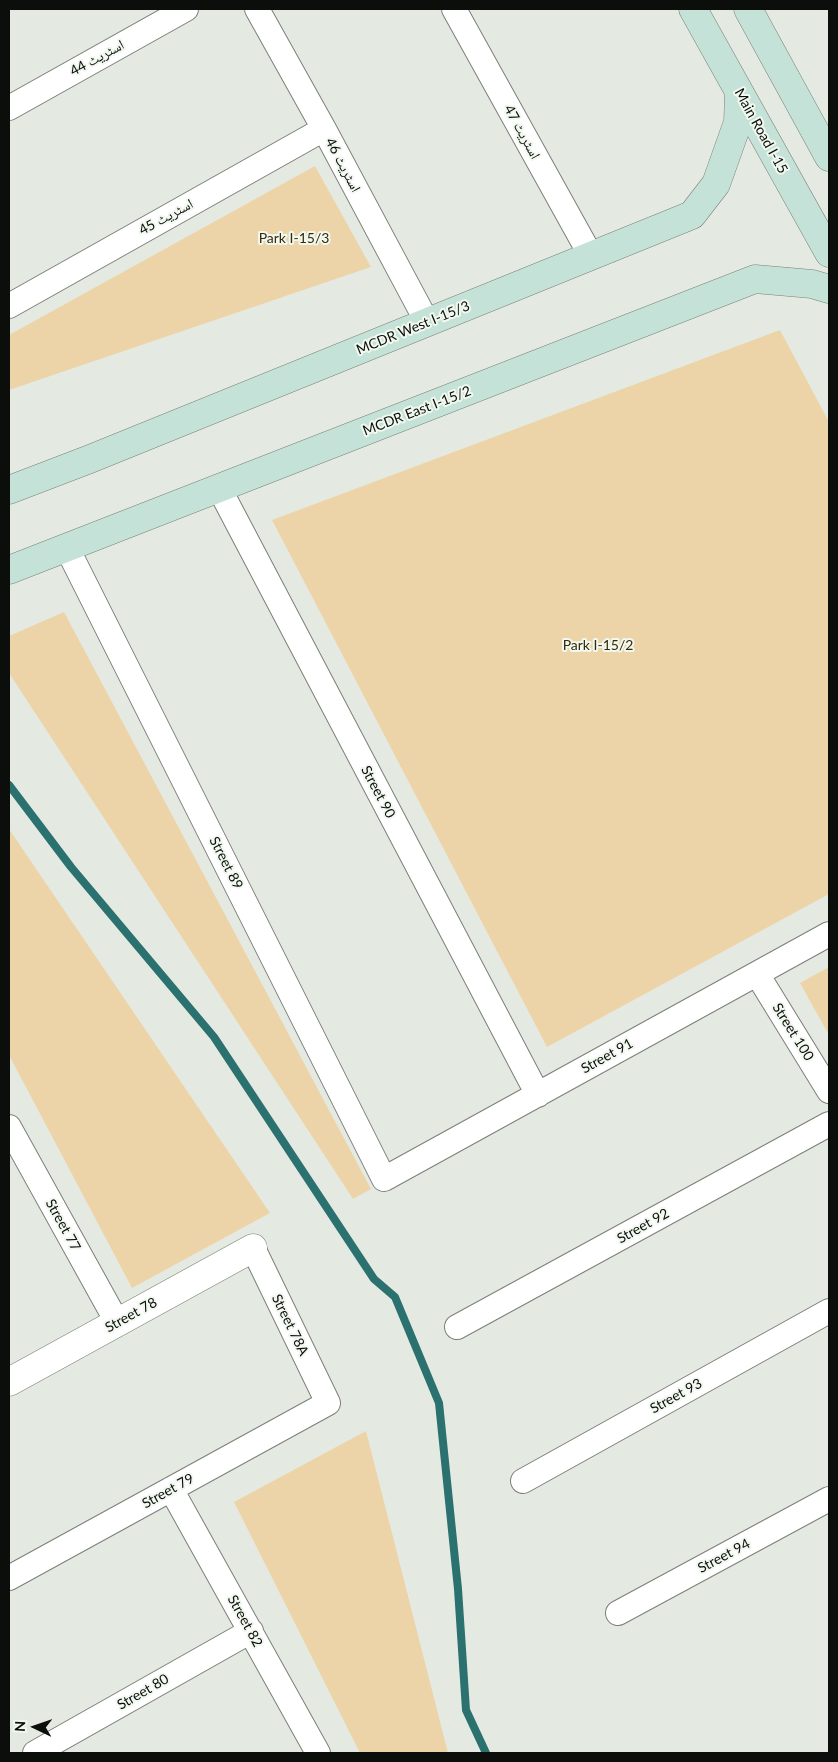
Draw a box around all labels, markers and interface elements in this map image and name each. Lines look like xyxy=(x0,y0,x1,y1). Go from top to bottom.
street label: اسٹریٹ 44 xyxy=(67,36,127,80)
street label: Main Road I-15 xyxy=(731,86,791,176)
street label: اسٹریٹ 47 xyxy=(500,102,544,162)
street label: اسٹریٹ 46 xyxy=(322,135,364,195)
street label: اسٹریٹ 45 xyxy=(136,195,196,239)
park label: Park I-15/3 xyxy=(259,230,329,246)
street label: MCDR West I-15/3 xyxy=(354,298,472,358)
street label: MCDR East I-15/2 xyxy=(360,383,474,439)
park label: Park I-15/2 xyxy=(563,637,633,653)
street label: Street 90 xyxy=(357,763,399,821)
street label: Street 89 xyxy=(206,834,246,892)
street label: Street 100 xyxy=(769,1000,817,1064)
street label: Street 91 xyxy=(578,1035,636,1077)
street label: Street 77 xyxy=(42,1196,84,1254)
street label: Street 92 xyxy=(614,1205,672,1247)
street label: Street 78A xyxy=(268,1292,312,1358)
street label: Street 78 xyxy=(102,1294,160,1336)
street label: Street 93 xyxy=(647,1375,705,1417)
street label: Street 79 xyxy=(139,1470,197,1512)
street label: Street 94 xyxy=(695,1535,753,1577)
street label: Street 82 xyxy=(224,1592,266,1650)
street label: Street 80 xyxy=(114,1671,172,1713)
north arrow xyxy=(10,1702,60,1752)
text: N xyxy=(11,1720,28,1732)

